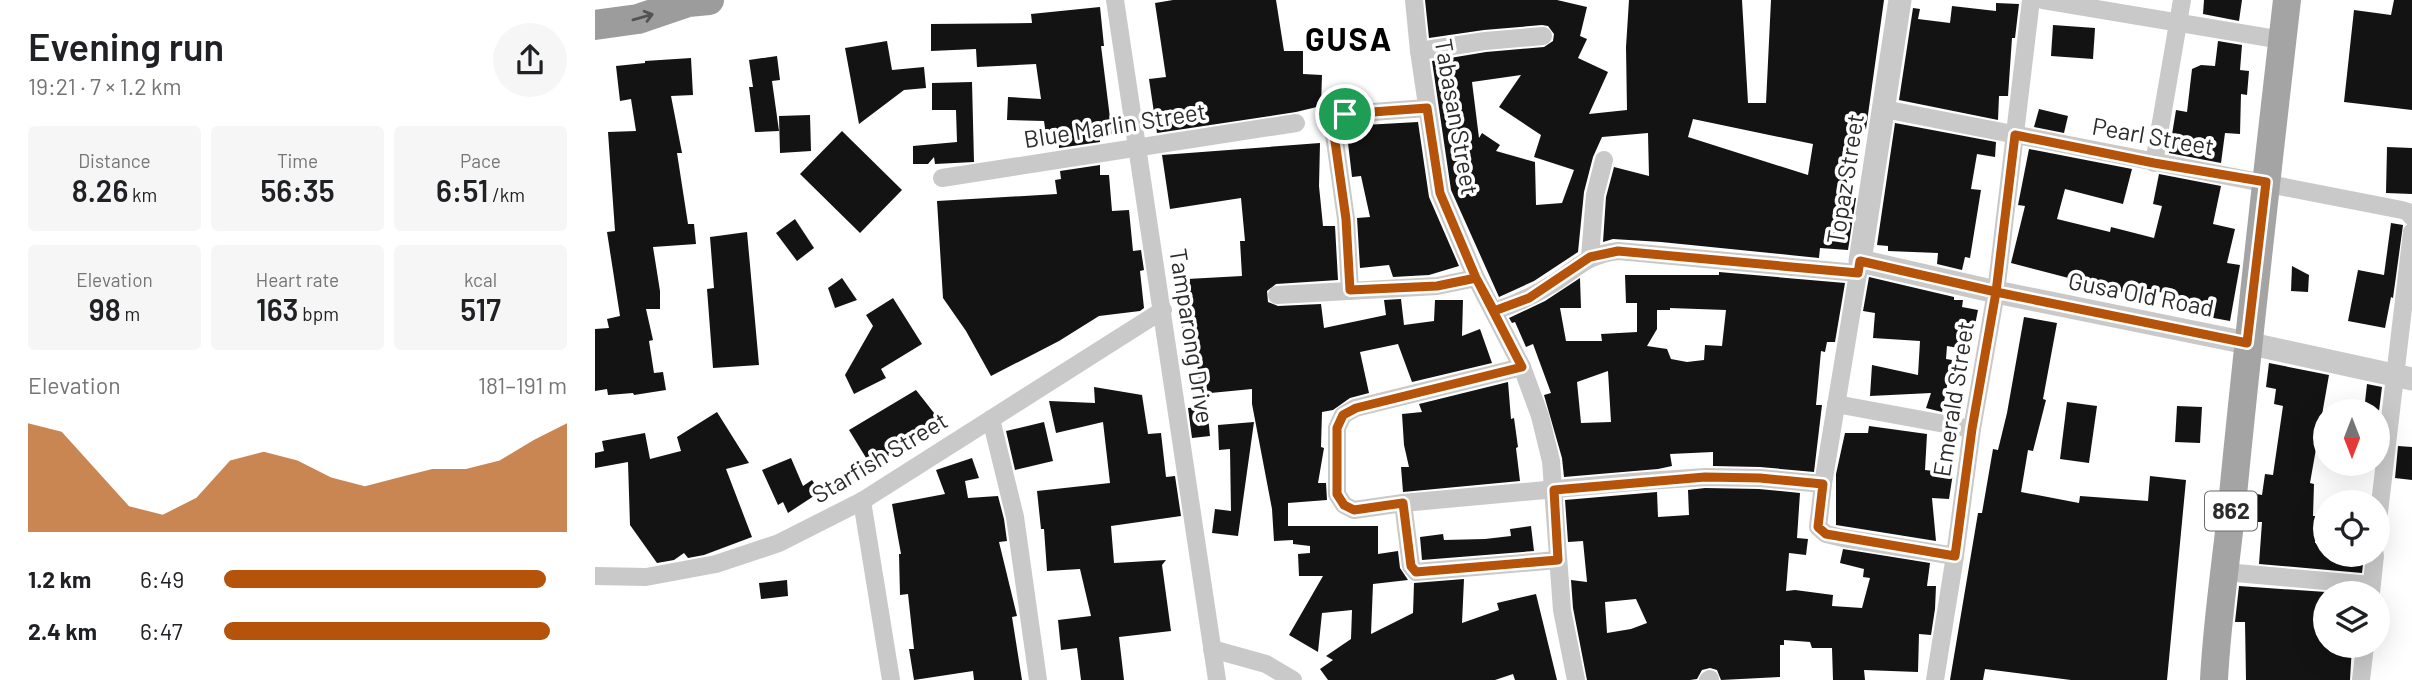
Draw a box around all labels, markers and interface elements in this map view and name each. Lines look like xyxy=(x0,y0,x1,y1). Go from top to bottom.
one-way arrow xyxy=(631,10,653,23)
district label: GUSA xyxy=(1305,19,1393,57)
text: Evening run xyxy=(28,23,224,69)
button: share xyxy=(493,23,567,97)
street label: Tabasan Street xyxy=(1429,36,1485,197)
text: 19:21 · 7 × 1.2 km xyxy=(28,72,182,100)
pin xyxy=(1315,84,1375,144)
icon: arrive xyxy=(1326,95,1364,133)
street label: Blue Marlin Street xyxy=(1022,96,1208,153)
street label: Pearl Street xyxy=(2090,111,2216,161)
street label: Topaz Street xyxy=(1820,112,1869,246)
text: Distance xyxy=(78,149,151,172)
text: Time xyxy=(277,149,318,172)
text: Pace xyxy=(460,149,501,172)
text: 8.26 xyxy=(72,172,128,208)
text: 56:35 xyxy=(260,172,335,208)
text: 6:51 xyxy=(436,172,488,208)
text: km xyxy=(128,183,157,206)
text: /km xyxy=(488,183,525,206)
street label: Tamparong Drive xyxy=(1164,246,1221,425)
street label: Gusa Old Road xyxy=(2066,265,2217,322)
text: Elevation xyxy=(76,268,153,291)
text: Heart rate xyxy=(256,268,339,291)
text: kcal xyxy=(464,268,497,291)
text: 98 xyxy=(89,291,121,327)
text: 163 xyxy=(256,291,299,327)
text: 517 xyxy=(460,291,501,327)
text: m xyxy=(121,302,140,325)
text: bpm xyxy=(299,302,339,325)
street label: Emerald Street xyxy=(1926,319,1979,479)
text: Elevation xyxy=(28,371,121,399)
text: 181–191 m xyxy=(478,371,567,399)
north arrow xyxy=(2313,399,2391,476)
map controls xyxy=(2313,399,2390,658)
street label: Starfish Street xyxy=(806,405,952,509)
button: locate xyxy=(2313,490,2390,567)
road number: 862 xyxy=(2205,491,2257,530)
text: 1.2 km xyxy=(28,565,91,593)
text: 6:49 xyxy=(140,565,184,593)
button: layers xyxy=(2313,581,2390,658)
text: 2.4 km xyxy=(28,617,97,645)
text: 6:47 xyxy=(140,617,183,645)

